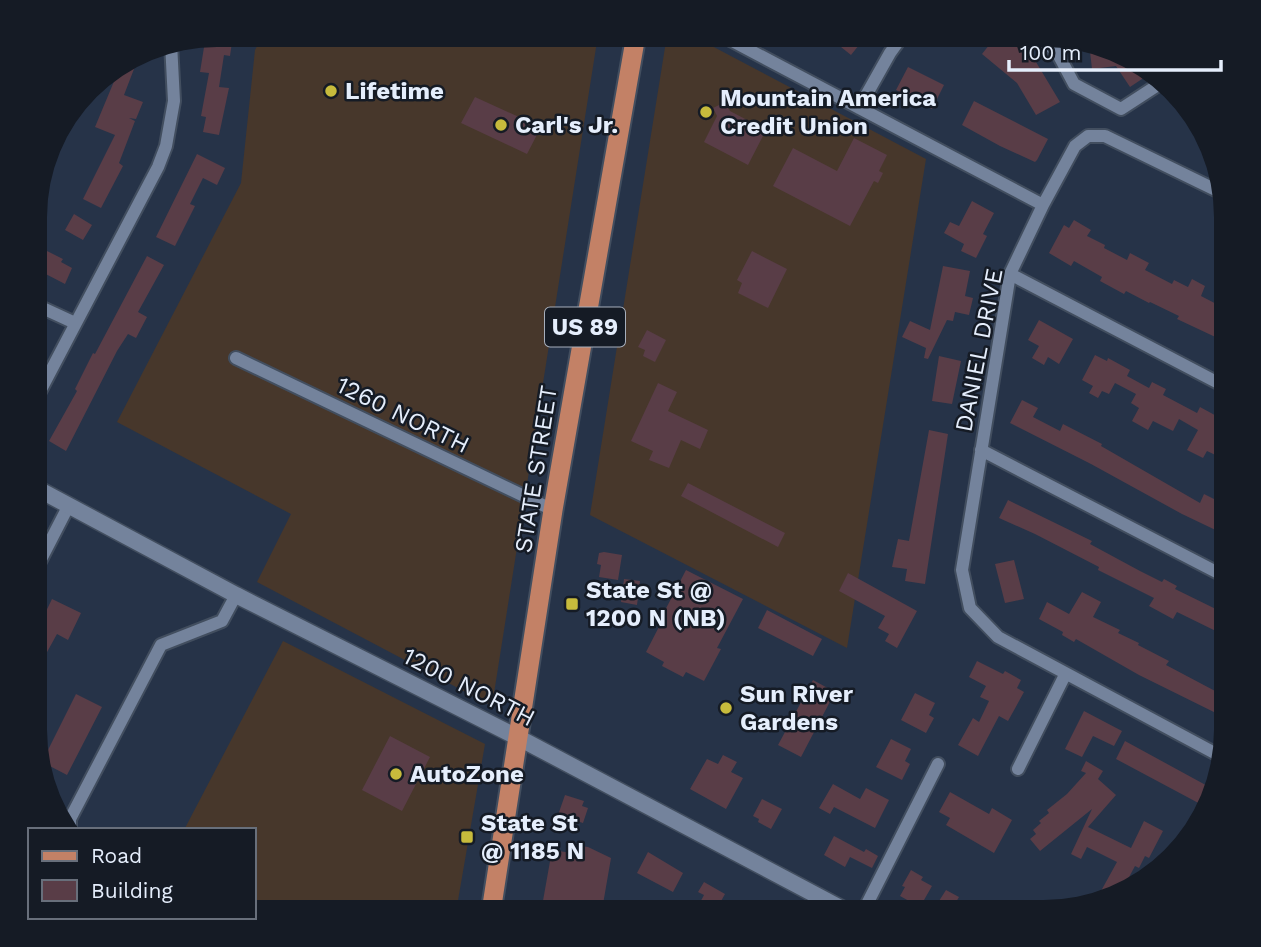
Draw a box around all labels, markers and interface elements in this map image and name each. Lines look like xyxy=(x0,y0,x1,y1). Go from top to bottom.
scale bar xyxy=(1009,28,1221,72)
text: 100 m xyxy=(1020,40,1082,65)
place label: Lifetime xyxy=(345,77,444,105)
marker: Lifetime xyxy=(323,83,339,99)
place label: Mountain America Credit Union xyxy=(720,84,936,140)
marker: Mountain America Credit Union xyxy=(698,104,714,120)
place label: Carl's Jr. xyxy=(515,111,618,139)
marker: Carl's Jr. xyxy=(493,117,509,133)
street label: DANIEL DRIVE xyxy=(949,266,1009,434)
road number: US 89 xyxy=(545,308,625,346)
street label: 1260 NORTH xyxy=(332,371,474,459)
street label: STATE STREET xyxy=(509,383,563,555)
place label: State St @ 1200 N (NB) xyxy=(586,576,726,632)
marker: State St @ 1200 N (NB) xyxy=(564,596,580,612)
street label: 1200 NORTH xyxy=(398,642,540,732)
place label: Sun River Gardens xyxy=(740,680,854,736)
marker: Sun River Gardens xyxy=(718,700,734,716)
place label: AutoZone xyxy=(410,760,524,788)
marker: AutoZone xyxy=(388,766,404,782)
place label: State St @ 1185 N xyxy=(481,809,584,865)
legend xyxy=(28,828,256,919)
marker: State St @ 1185 N xyxy=(459,829,475,845)
text: Road xyxy=(91,843,142,868)
text: Building xyxy=(91,878,173,903)

